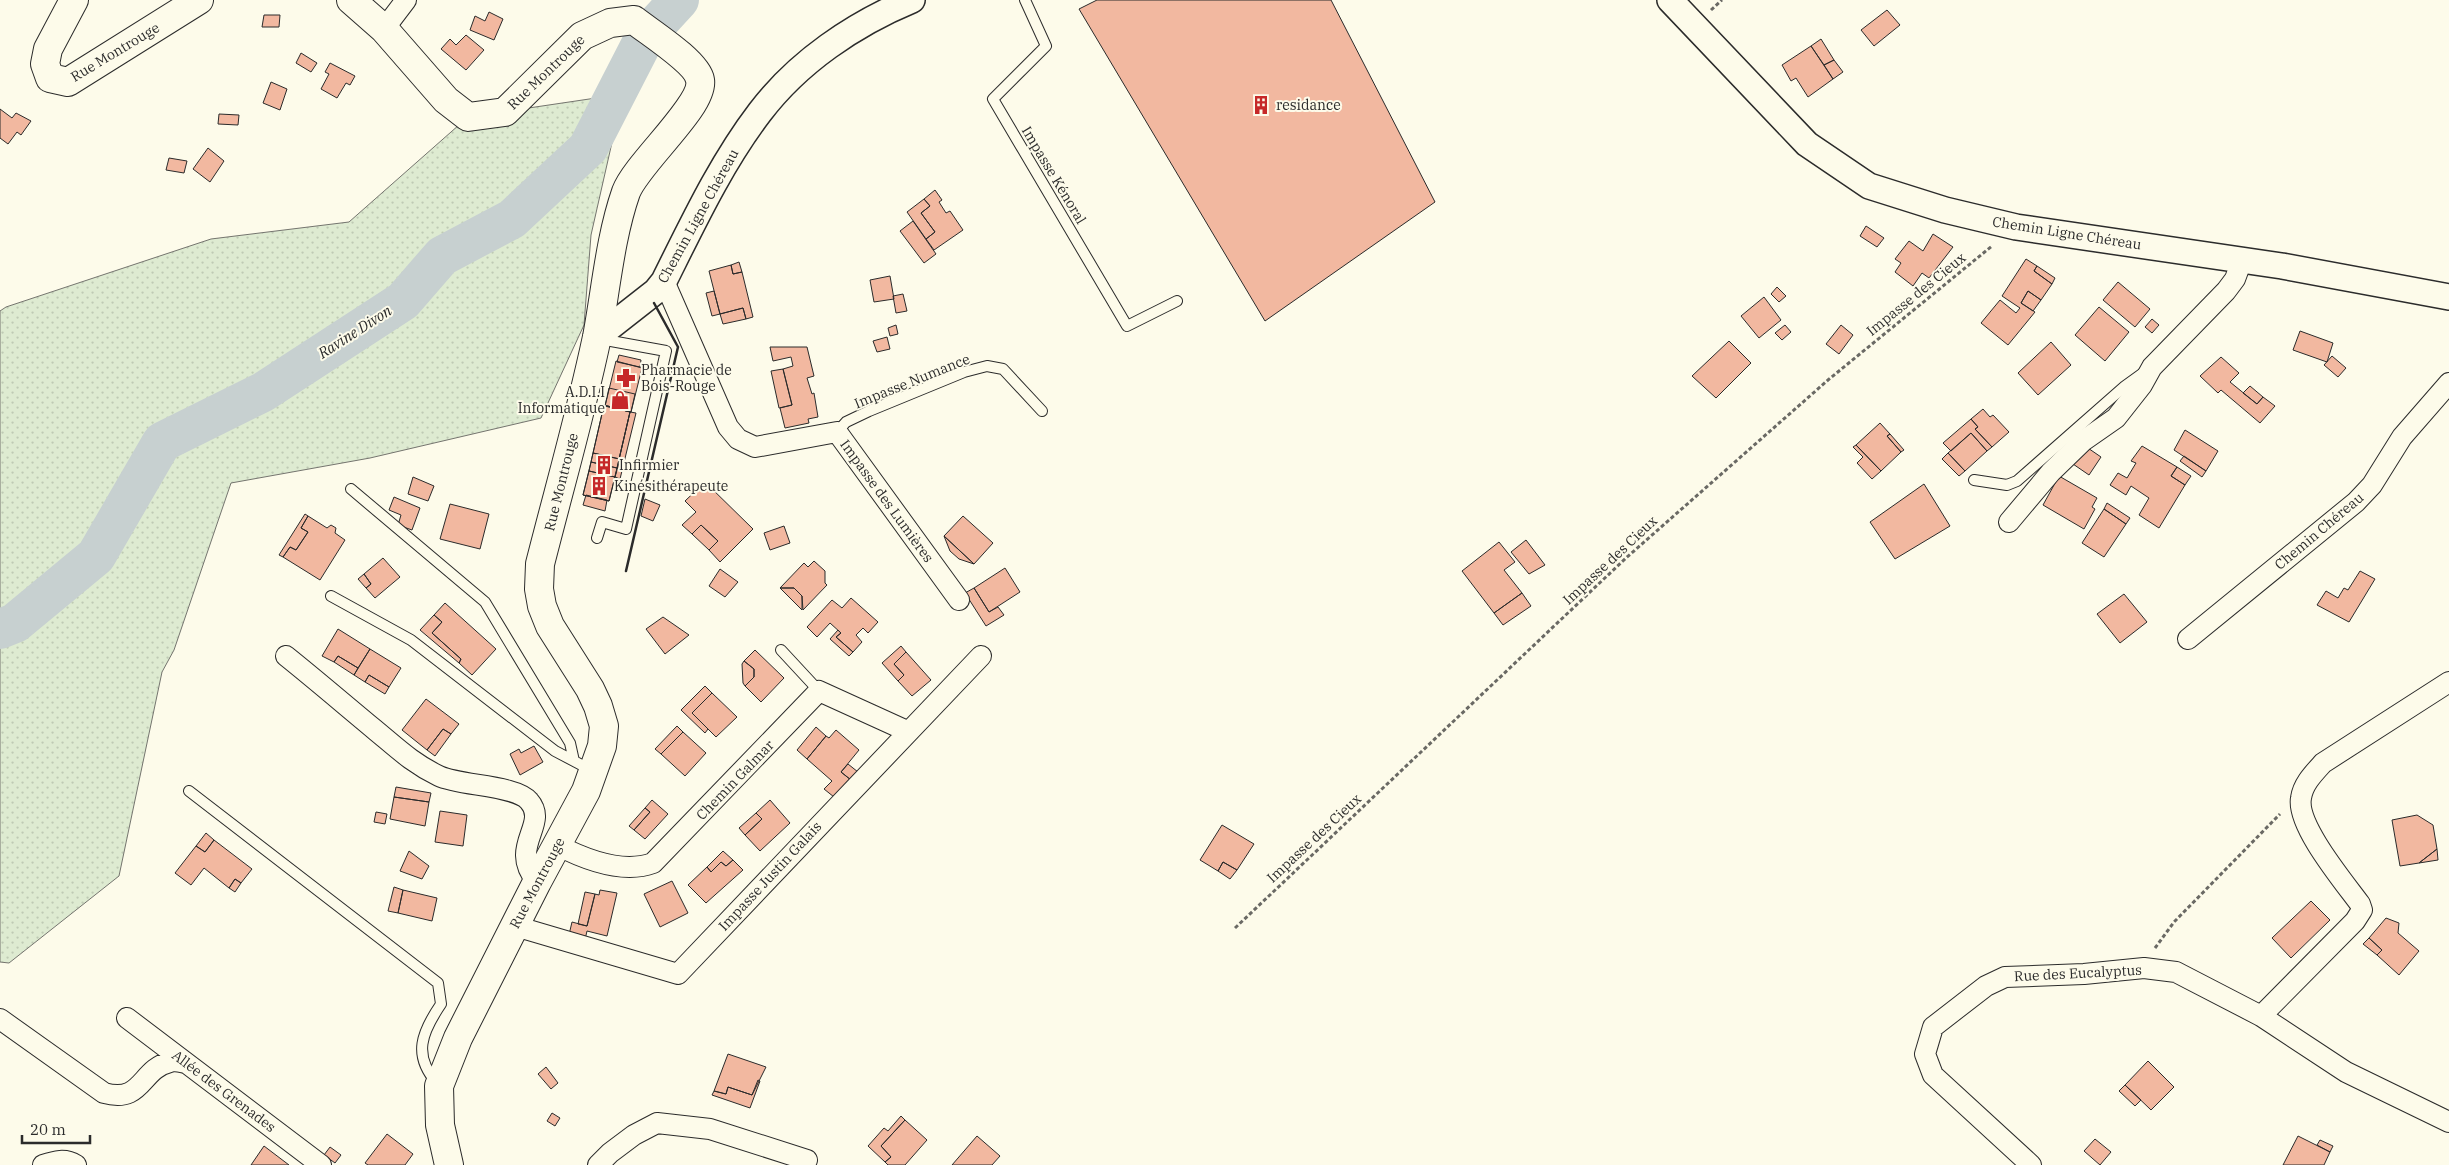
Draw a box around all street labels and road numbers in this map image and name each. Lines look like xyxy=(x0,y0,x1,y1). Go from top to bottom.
street label: Rue Montrouge xyxy=(67,18,163,86)
street label: Rue Montrouge xyxy=(504,31,588,113)
street label: Impasse Kénoral xyxy=(1018,123,1090,227)
street label: Chemin Ligne Chéreau xyxy=(654,145,743,286)
street label: Chemin Ligne Chéreau xyxy=(1991,212,2143,254)
street label: Impasse des Cieux xyxy=(1863,248,1969,340)
street label: Impasse Numance xyxy=(852,350,972,412)
street label: Rue Montrouge xyxy=(540,431,582,533)
street label: Impasse des Lumières xyxy=(836,436,938,566)
street label: Chemin Chéreau xyxy=(2271,488,2367,573)
street label: Impasse des Cieux xyxy=(1559,512,1661,608)
street label: Chemin Galmar xyxy=(692,736,778,824)
street label: Impasse des Cieux xyxy=(1263,790,1365,886)
street label: Impasse Justin Galais xyxy=(715,817,825,934)
street label: Rue Montrouge xyxy=(505,834,569,932)
street label: Rue des Eucalyptus xyxy=(2014,961,2143,985)
street label: Allée des Grenades xyxy=(168,1046,280,1136)

